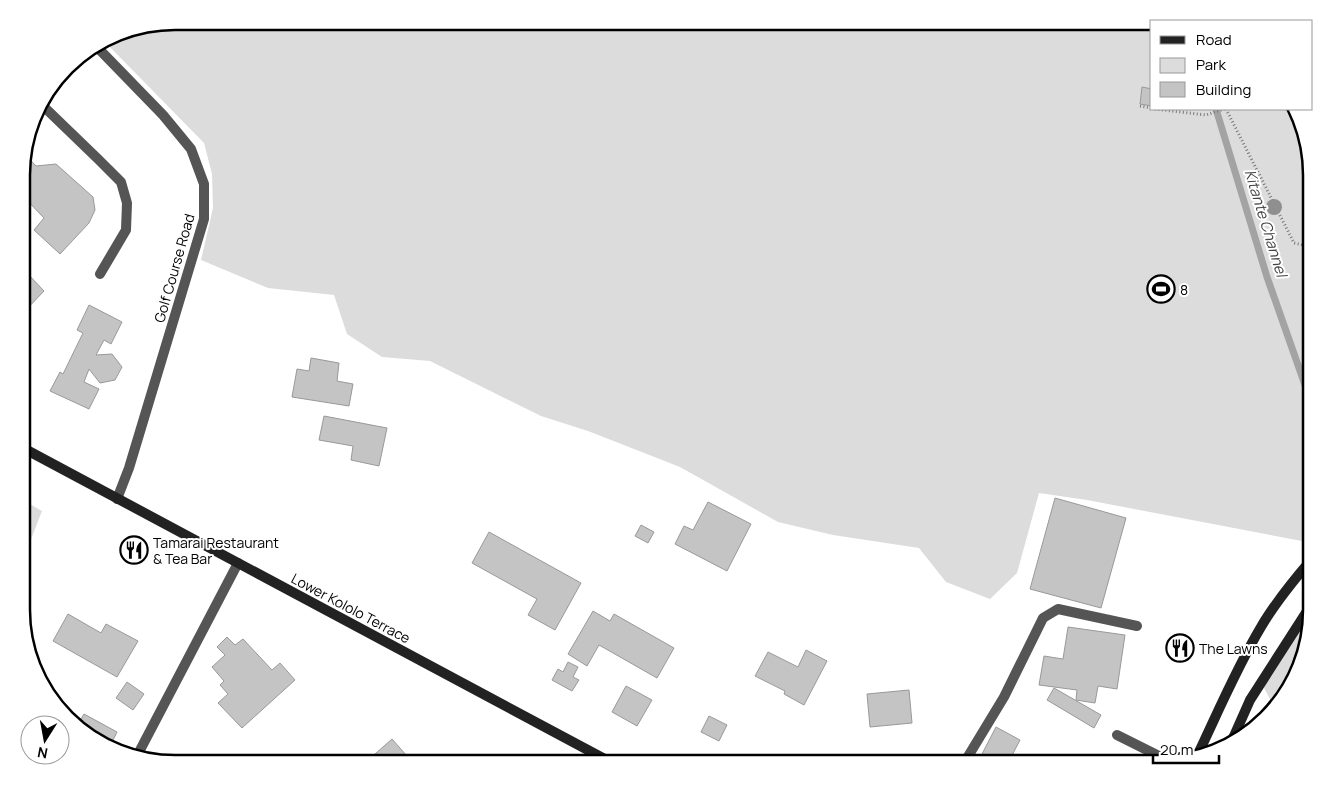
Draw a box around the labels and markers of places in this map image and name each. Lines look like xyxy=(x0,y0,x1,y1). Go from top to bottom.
sports icon: 8 xyxy=(1146,274,1176,304)
place label: 8 xyxy=(1180,280,1188,299)
place label: Tamarai Restaurant & Tea Bar xyxy=(153,533,279,568)
restaurant icon: Tamarai Restaurant & Tea Bar xyxy=(119,535,149,565)
restaurant icon: The Lawns xyxy=(1165,633,1195,663)
place label: The Lawns xyxy=(1199,639,1268,658)

